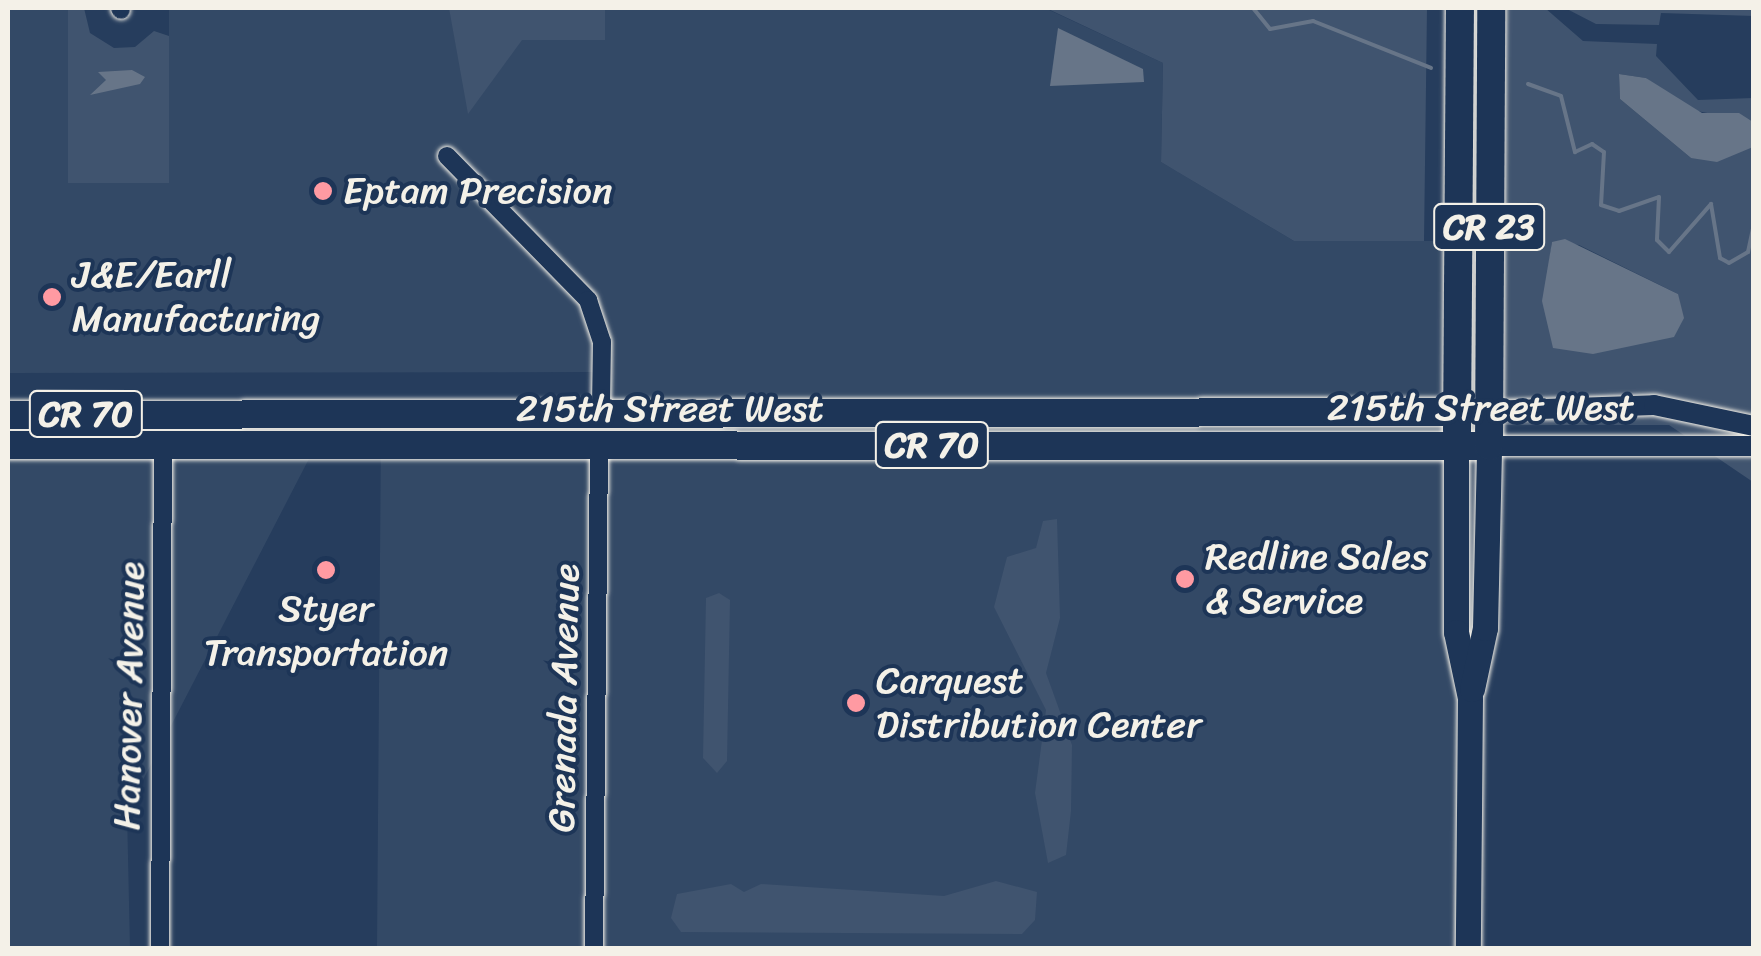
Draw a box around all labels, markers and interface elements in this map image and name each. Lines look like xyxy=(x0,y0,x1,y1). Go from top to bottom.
place label: Eptam Precision xyxy=(343,168,612,214)
marker: Eptam Precision xyxy=(312,180,334,202)
road number: CR 23 xyxy=(1432,197,1546,257)
place label: J&E/Earll Manufacturing xyxy=(72,252,320,342)
marker: J&E/Earll Manufacturing xyxy=(41,286,63,308)
road number: CR 70 xyxy=(28,384,144,444)
street label: 215th Street West xyxy=(1325,385,1637,431)
street label: 215th Street West xyxy=(514,386,826,432)
road number: CR 70 xyxy=(874,415,990,475)
place label: Redline Sales & Service xyxy=(1205,534,1429,624)
marker: Styer Transportation xyxy=(315,559,337,581)
street label: Hanover Avenue xyxy=(104,561,154,831)
street label: Grenada Avenue xyxy=(539,563,589,833)
marker: Redline Sales & Service xyxy=(1174,568,1196,590)
place label: Styer Transportation xyxy=(204,586,448,676)
place label: Carquest Distribution Center xyxy=(876,658,1203,748)
marker: Carquest Distribution Center xyxy=(845,692,867,714)

